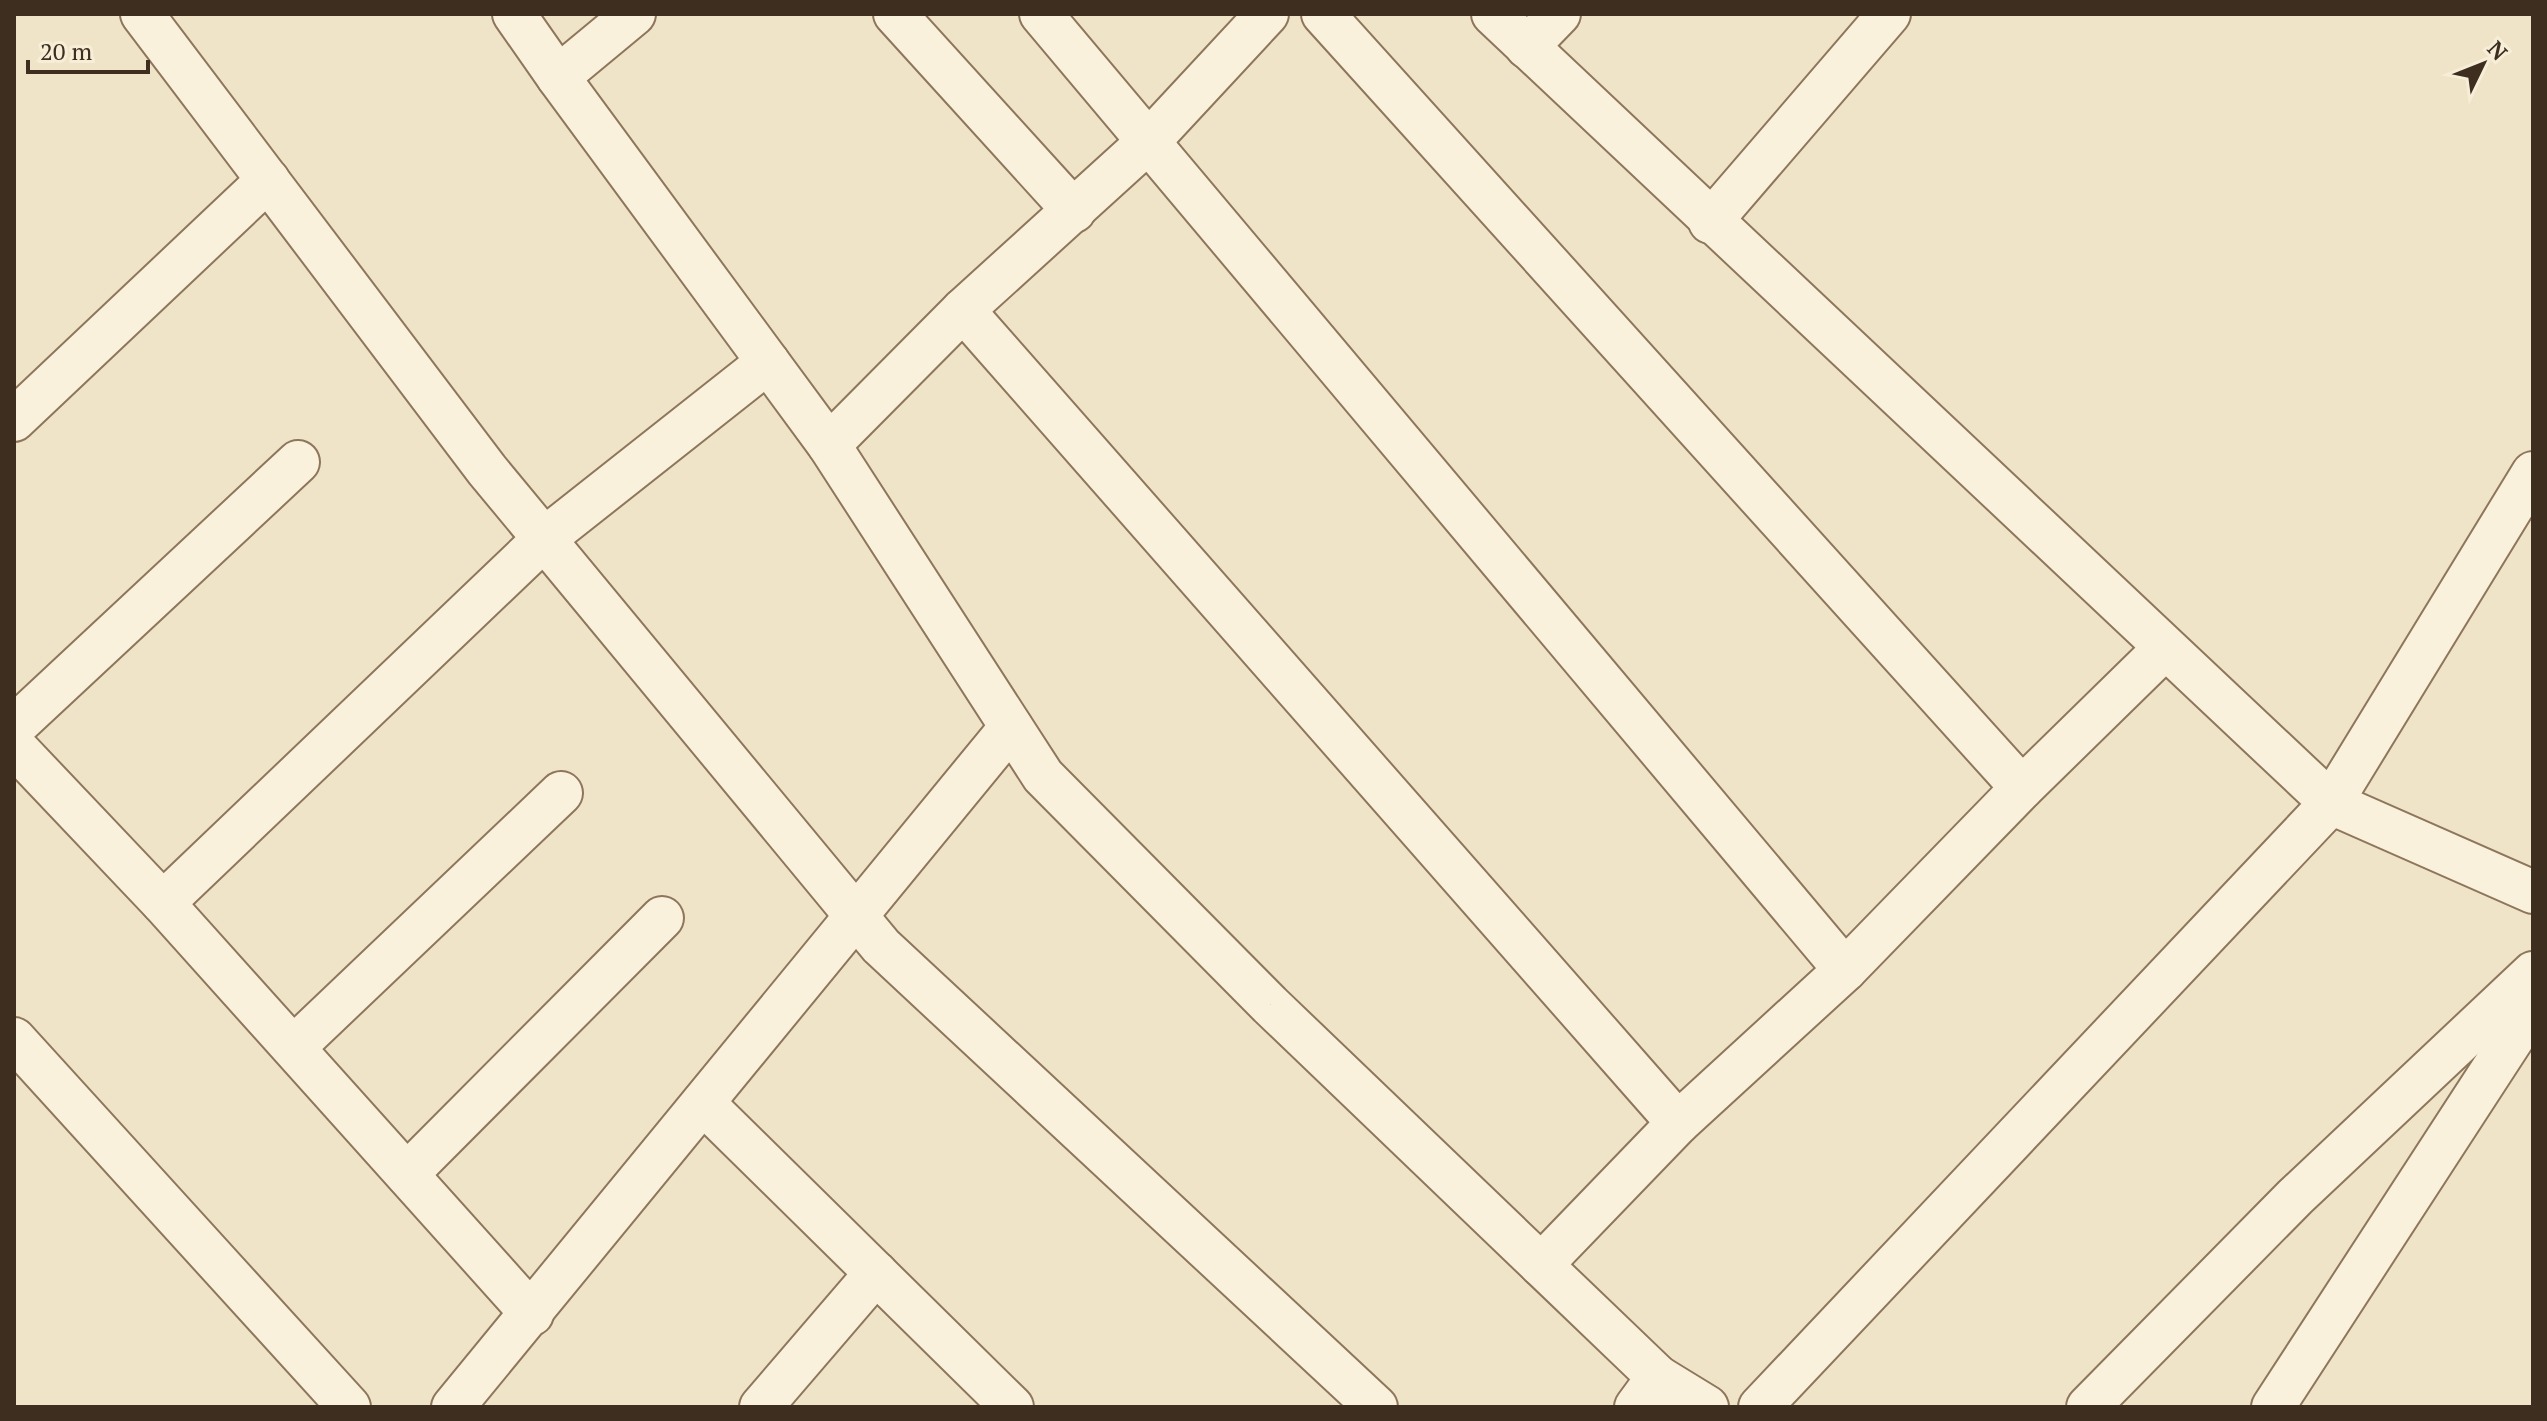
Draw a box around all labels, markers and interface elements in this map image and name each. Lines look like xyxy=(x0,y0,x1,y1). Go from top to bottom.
scale bar xyxy=(28,24,148,74)
north arrow xyxy=(2443,24,2523,104)
text: N xyxy=(2482,34,2515,66)
text: 20 m xyxy=(40,35,92,67)

